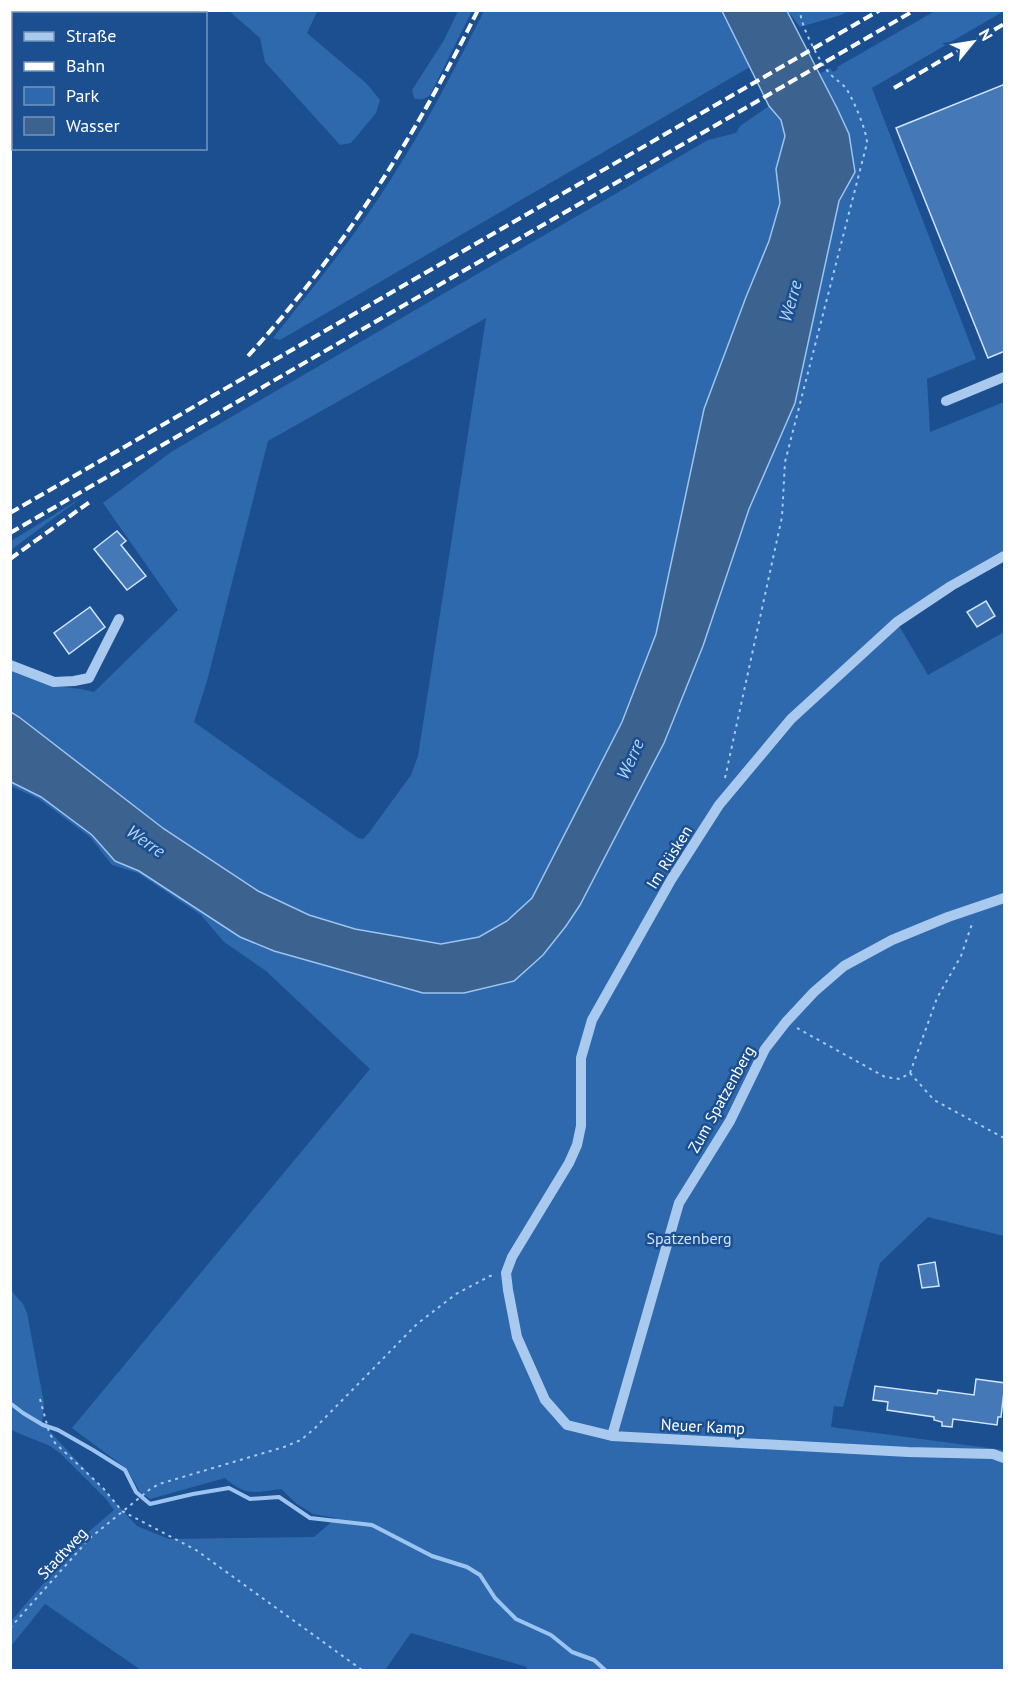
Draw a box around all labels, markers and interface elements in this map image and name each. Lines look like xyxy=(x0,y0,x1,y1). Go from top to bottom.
legend xyxy=(12,12,207,150)
north arrow xyxy=(943,12,1003,72)
text: Straße xyxy=(66,24,117,47)
text: N xyxy=(975,25,997,44)
text: Bahn xyxy=(66,54,105,77)
text: Park xyxy=(66,84,99,107)
text: Wasser xyxy=(66,114,120,137)
water label: Werre xyxy=(773,277,807,324)
water label: Werre xyxy=(611,734,649,783)
water label: Werre xyxy=(122,819,170,863)
street label: Im Rüsken xyxy=(642,822,696,892)
street label: Zum Spatzenberg xyxy=(683,1042,759,1156)
park label: Spatzenberg xyxy=(646,1228,732,1248)
street label: Neuer Kamp xyxy=(660,1414,746,1438)
street label: Stadtweg xyxy=(33,1523,91,1583)

